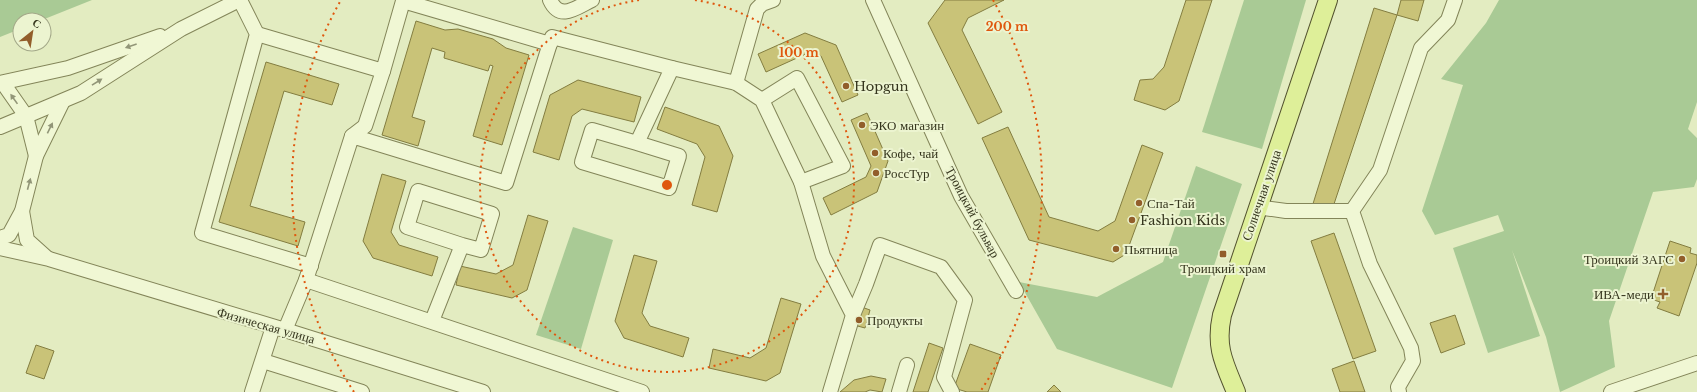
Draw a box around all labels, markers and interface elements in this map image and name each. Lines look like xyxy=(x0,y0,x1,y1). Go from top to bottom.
north arrow xyxy=(12,12,52,52)
text: С xyxy=(30,15,44,31)
text: 200 m xyxy=(986,19,1029,34)
one-way arrow xyxy=(125,44,137,50)
text: 100 m xyxy=(779,45,820,60)
place label: Hopgun xyxy=(854,78,909,95)
one-way arrow xyxy=(91,79,103,86)
marker: Hopgun xyxy=(841,81,851,91)
one-way arrow xyxy=(10,94,18,105)
place label: ЭКО магазин xyxy=(870,117,944,134)
marker: ЭКО магазин xyxy=(857,120,867,130)
one-way arrow xyxy=(47,123,53,134)
place label: Кофе, чай xyxy=(883,145,938,162)
street label: Солнечная улица xyxy=(1238,147,1285,243)
marker: Кофе, чай xyxy=(870,148,880,158)
street label: Троицкий бульвар xyxy=(941,164,1004,261)
place label: РоссТур xyxy=(884,165,930,182)
marker: РоссТур xyxy=(871,168,881,178)
one-way arrow xyxy=(26,177,32,189)
centre of rings xyxy=(660,178,674,192)
place label: Спа-Тай xyxy=(1147,195,1195,212)
marker: Спа-Тай xyxy=(1134,198,1144,208)
place label: Fashion Kids xyxy=(1140,212,1225,229)
marker: Fashion Kids xyxy=(1127,215,1137,225)
place label: Пьятница xyxy=(1124,241,1178,258)
marker: Пьятница xyxy=(1111,244,1121,254)
marker: Троицкий храм xyxy=(1218,249,1228,259)
place label: Троицкий ЗАГС xyxy=(1584,251,1674,268)
marker: Троицкий ЗАГС xyxy=(1677,254,1687,264)
place label: Троицкий храм xyxy=(1180,260,1266,277)
place label: ИВА-меди xyxy=(1594,286,1654,303)
marker: ИВА-меди xyxy=(1657,288,1669,300)
street label: Физическая улица xyxy=(215,303,317,348)
place label: Продукты xyxy=(867,312,923,329)
marker: Продукты xyxy=(854,315,864,325)

